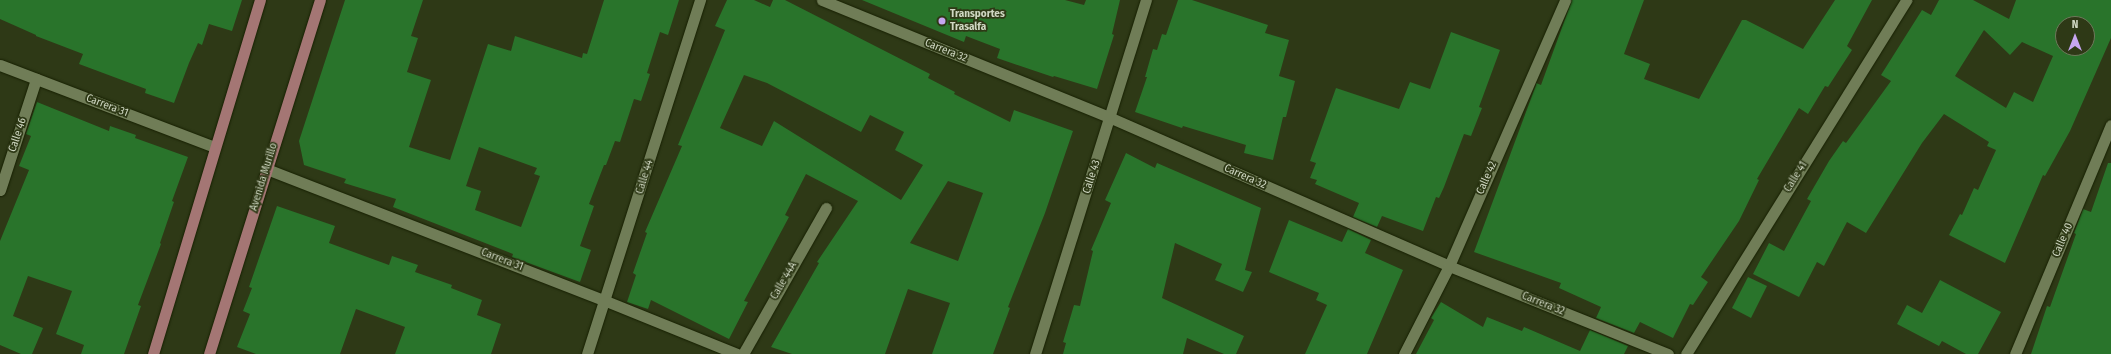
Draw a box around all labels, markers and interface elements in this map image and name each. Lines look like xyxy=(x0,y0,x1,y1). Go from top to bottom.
place label: Transportes Trasalfa xyxy=(950,8,1005,34)
marker: Transportes Trasalfa xyxy=(937,16,947,26)
north arrow xyxy=(2055,16,2095,56)
text: N xyxy=(2072,18,2078,31)
street label: Carrera 32 xyxy=(923,36,969,66)
street label: Carrera 31 xyxy=(84,92,130,120)
street label: Calle 46 xyxy=(6,116,30,154)
street label: Avenida Murillo xyxy=(247,141,281,213)
street label: Calle 44 xyxy=(634,158,656,196)
street label: Calle 43 xyxy=(1080,158,1104,196)
street label: Calle 41 xyxy=(1782,159,1810,195)
street label: Calle 42 xyxy=(1474,160,1500,196)
street label: Carrera 32 xyxy=(1222,162,1268,192)
street label: Calle 40 xyxy=(2050,221,2076,259)
street label: Carrera 31 xyxy=(479,246,525,274)
street label: Calle 44A xyxy=(768,260,800,302)
street label: Carrera 32 xyxy=(1520,289,1566,319)

